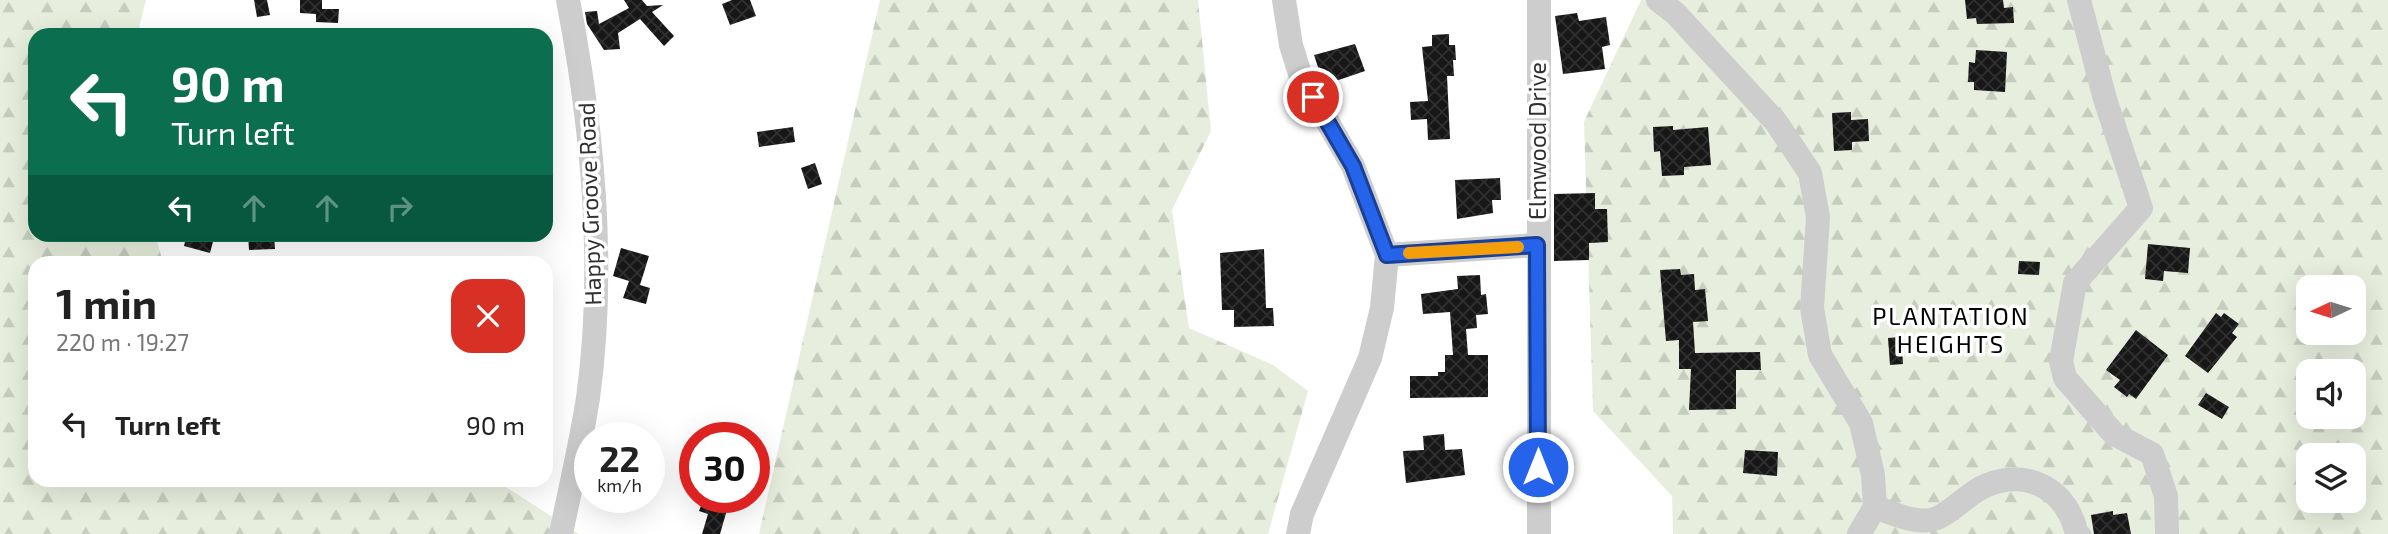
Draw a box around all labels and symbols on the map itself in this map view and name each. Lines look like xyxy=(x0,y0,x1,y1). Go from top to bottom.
street label: Elmwood Drive xyxy=(1523,62,1551,220)
pin xyxy=(1283,67,1343,127)
street label: Happy Groove Road xyxy=(571,102,607,306)
north arrow xyxy=(2296,275,2366,345)
district label: PLANTATION HEIGHTS xyxy=(1872,301,2030,358)
speed limit sign: 30 xyxy=(679,422,770,513)
position arrow xyxy=(1501,430,1575,504)

